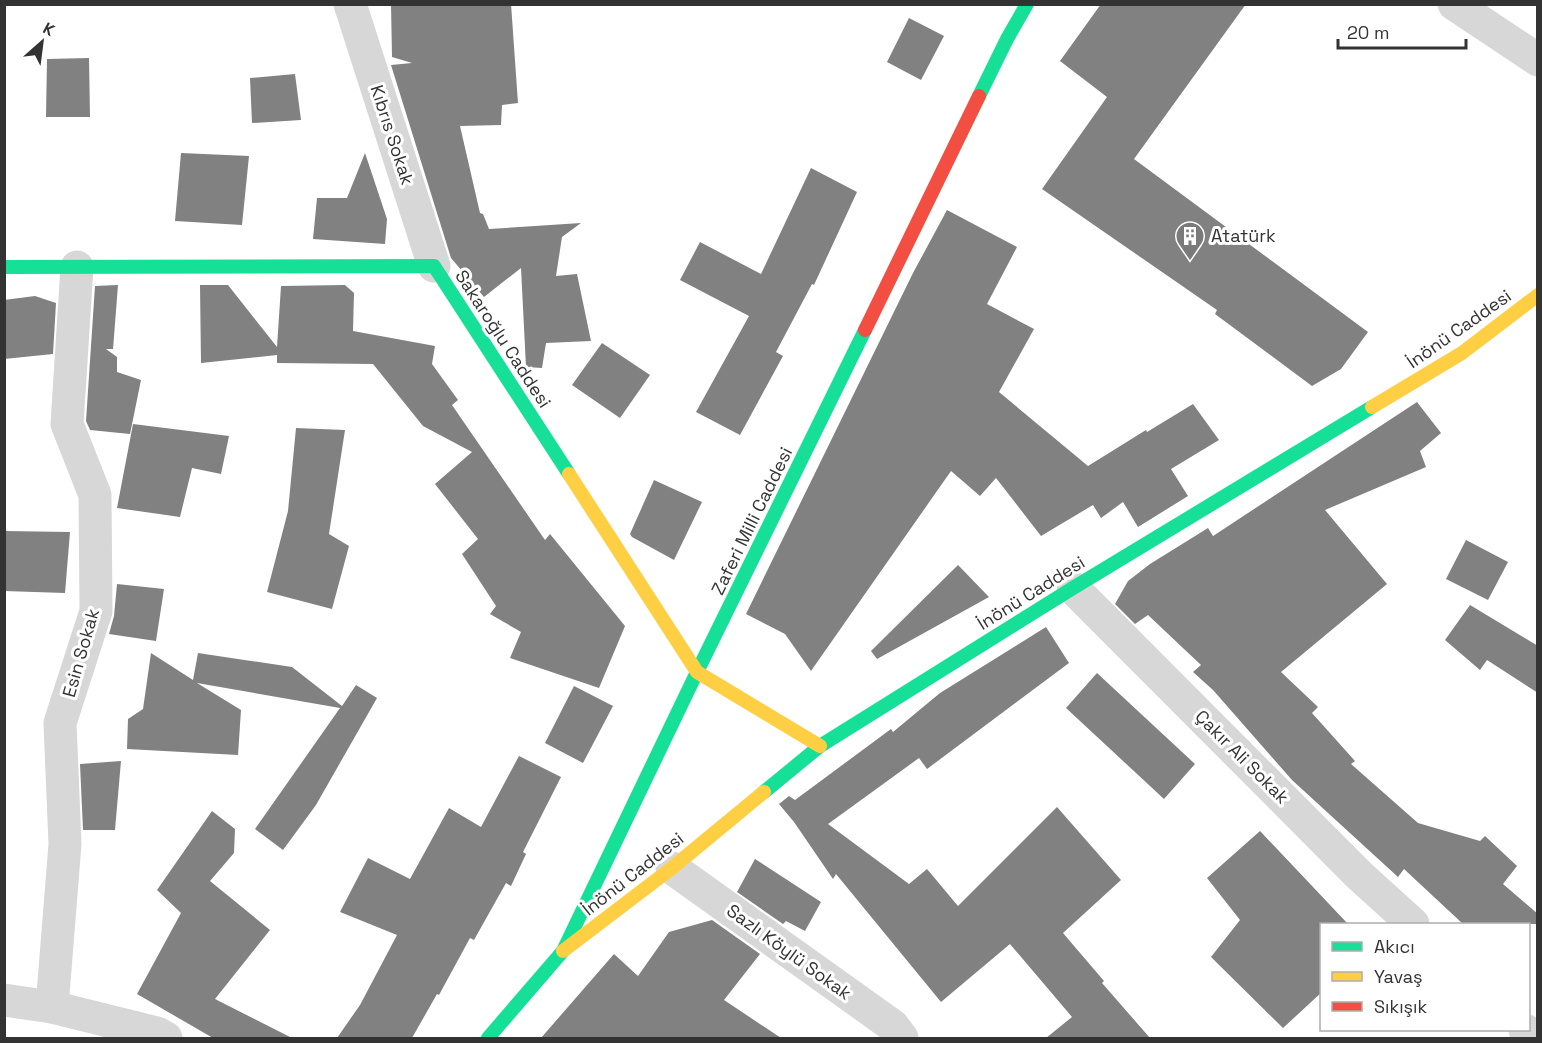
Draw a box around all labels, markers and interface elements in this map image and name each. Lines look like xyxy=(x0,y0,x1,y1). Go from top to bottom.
north arrow xyxy=(12,12,72,72)
scale bar xyxy=(1338,12,1466,50)
text: K xyxy=(39,18,58,41)
text: 20 m xyxy=(1347,21,1390,44)
street label: Kıbrıs Sokak xyxy=(365,82,420,188)
building icon: Atatürk xyxy=(1174,220,1206,262)
place label: Atatürk xyxy=(1211,224,1276,247)
street label: Sakaroğlu Caddesi xyxy=(450,265,557,412)
street label: İnönü Caddesi xyxy=(1402,284,1515,373)
street label: Zaferi Milli Caddesi xyxy=(706,443,797,598)
street label: İnönü Caddesi xyxy=(973,550,1089,635)
street label: Esin Sokak xyxy=(57,605,104,700)
street label: Çakır Ali Sokak xyxy=(1191,705,1294,809)
street label: İnönü Caddesi xyxy=(577,827,688,920)
street label: Sazlı Köylü Sokak xyxy=(722,899,856,1005)
legend xyxy=(1320,923,1530,1031)
text: Akıcı xyxy=(1374,935,1415,958)
text: Yavaş xyxy=(1374,965,1423,988)
text: Sıkışık xyxy=(1374,995,1427,1018)

